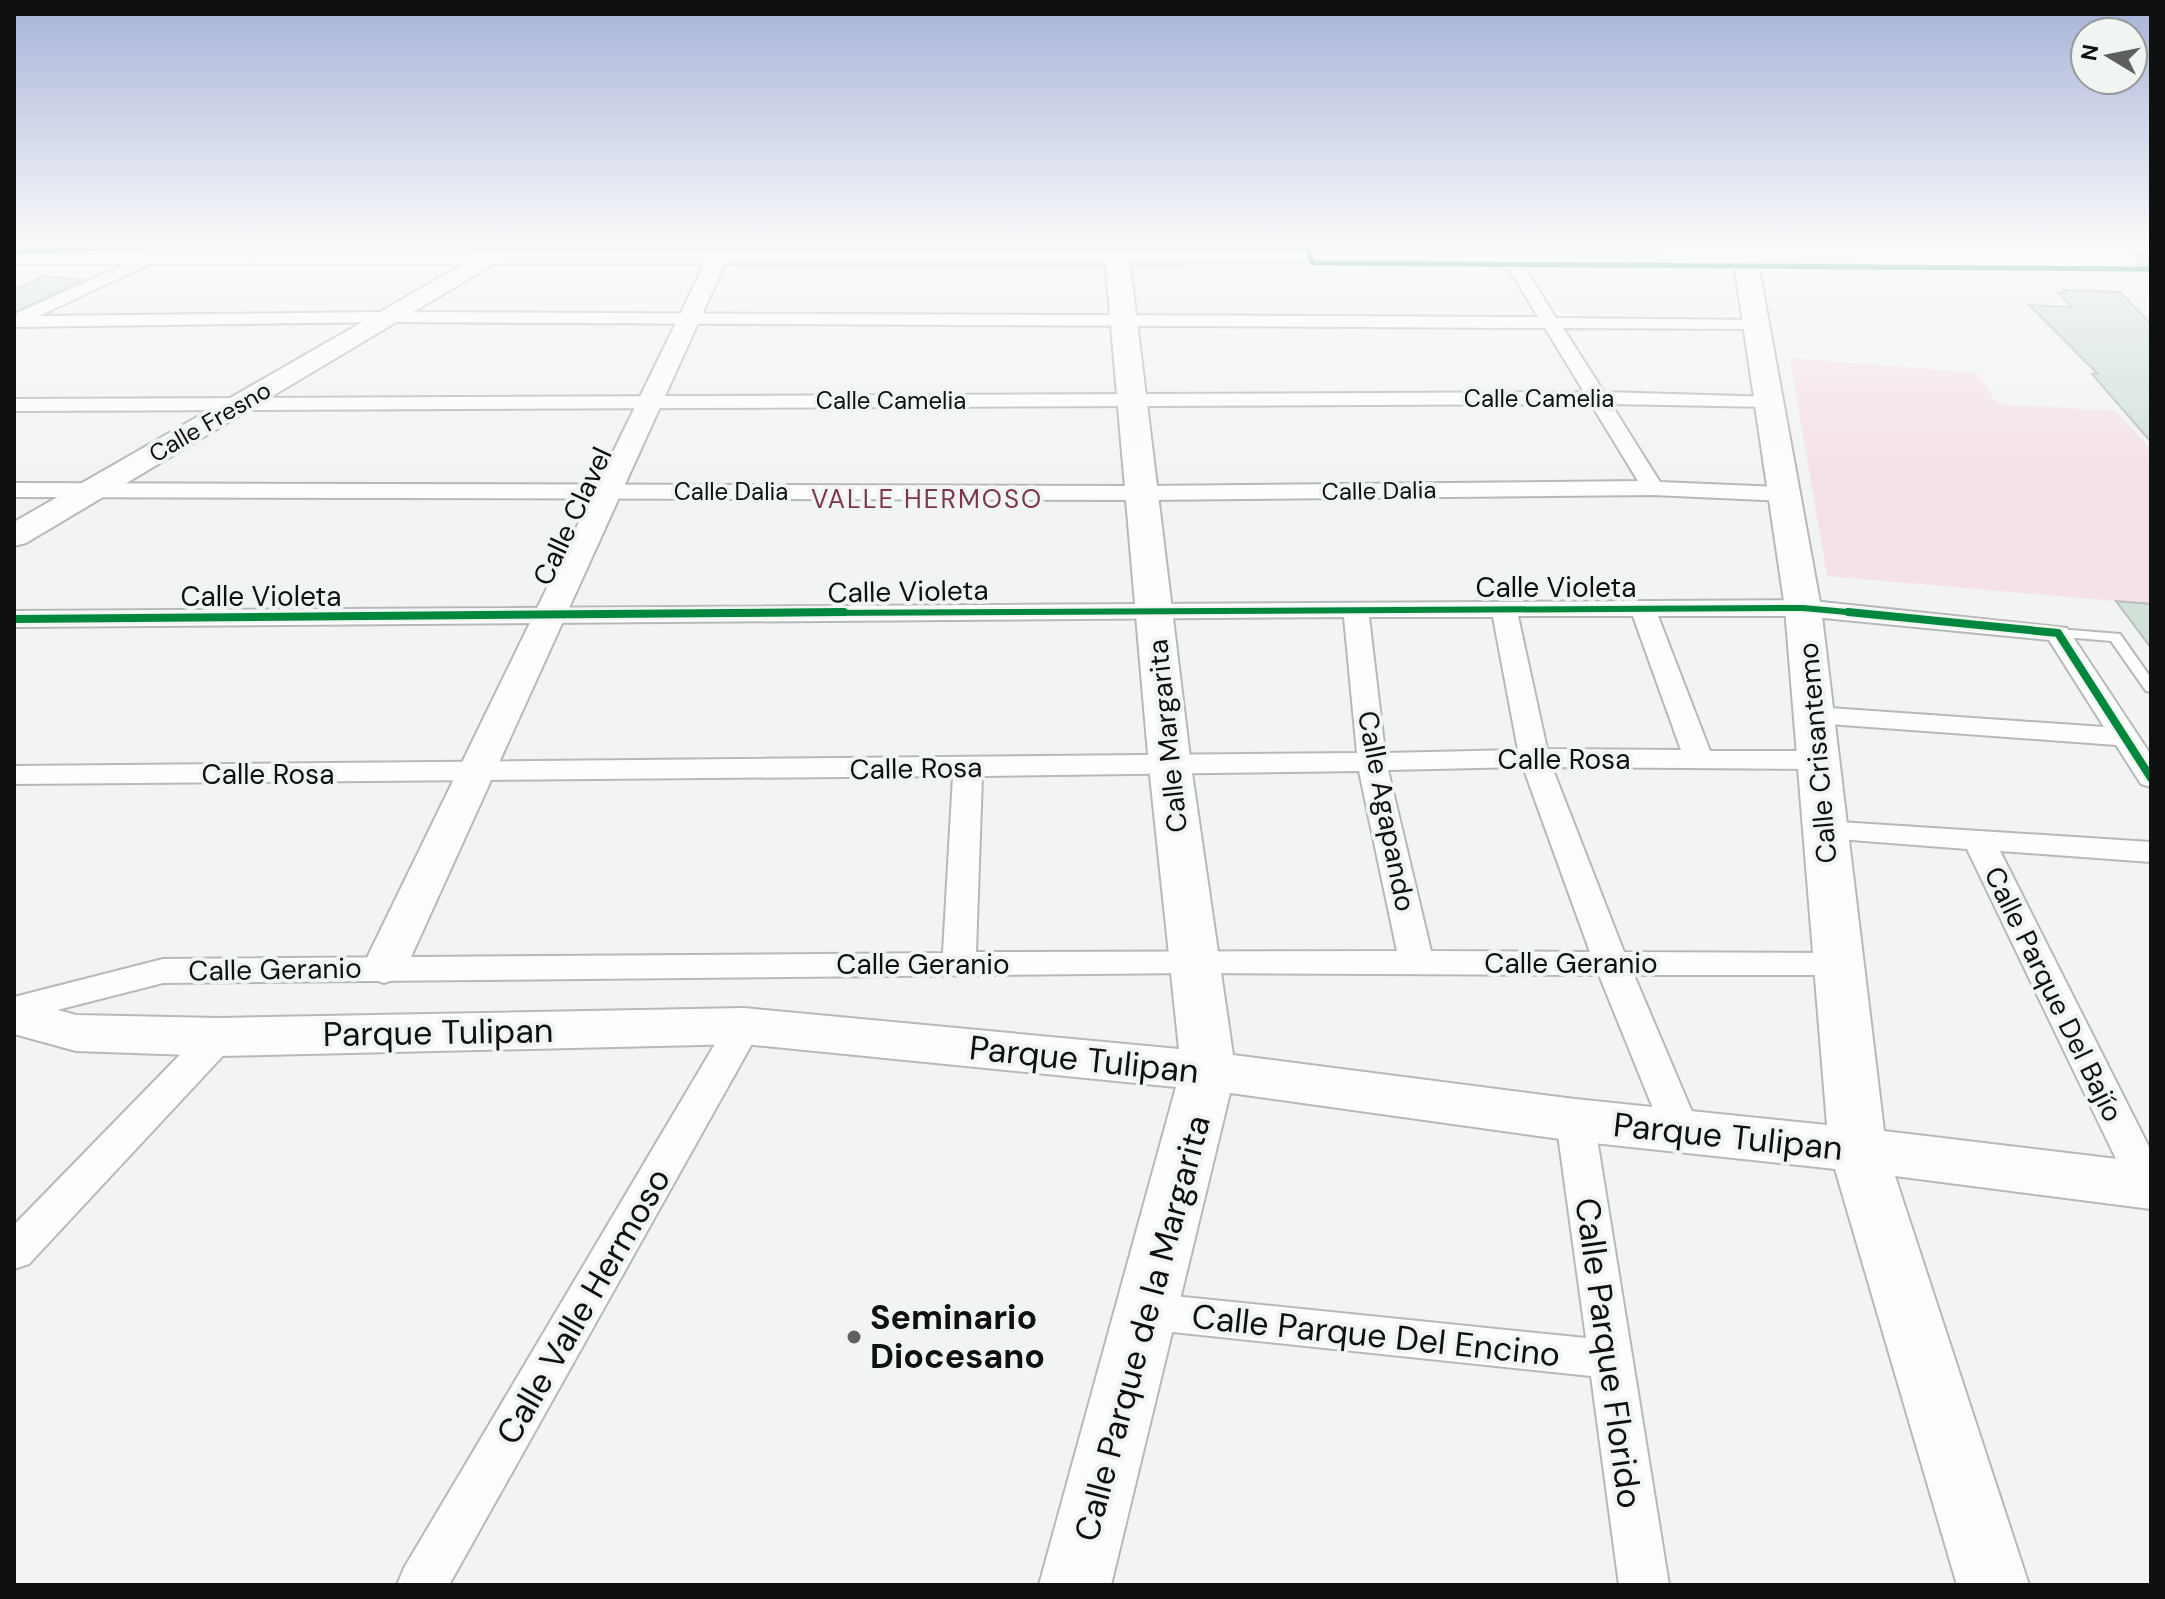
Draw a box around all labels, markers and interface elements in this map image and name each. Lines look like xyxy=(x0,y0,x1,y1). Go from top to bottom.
north arrow xyxy=(2069,16,2149,96)
text: N xyxy=(2074,42,2105,63)
street label: Calle Fresno xyxy=(143,374,276,469)
street label: Calle Camelia xyxy=(1464,383,1614,414)
street label: Calle Camelia xyxy=(816,385,966,416)
street label: Calle Clavel xyxy=(524,441,621,591)
street label: Calle Dalia xyxy=(1321,474,1437,507)
street label: Calle Dalia xyxy=(674,476,788,507)
district label: VALLE HERMOSO xyxy=(811,482,1043,516)
street label: Calle Violeta xyxy=(1475,569,1637,606)
street label: Calle Violeta xyxy=(827,572,989,611)
street label: Calle Violeta xyxy=(180,578,342,615)
street label: Calle Margarita xyxy=(1139,637,1196,834)
street label: Calle Crisantemo xyxy=(1789,641,1846,865)
street label: Calle Agapando xyxy=(1349,708,1424,915)
street label: Calle Rosa xyxy=(1498,741,1630,778)
street label: Calle Rosa xyxy=(849,749,983,788)
street label: Calle Rosa xyxy=(202,756,334,793)
street label: Calle Parque Del Bajío xyxy=(1976,861,2131,1128)
street label: Calle Geranio xyxy=(1484,945,1658,982)
street label: Calle Geranio xyxy=(836,946,1010,983)
street label: Calle Geranio xyxy=(188,949,362,990)
street label: Parque Tulipan xyxy=(322,1008,554,1057)
street label: Parque Tulipan xyxy=(967,1025,1201,1094)
street label: Parque Tulipan xyxy=(1611,1102,1845,1171)
street label: Calle Parque de la Margarita xyxy=(1064,1110,1221,1546)
street label: Calle Valle Hermoso xyxy=(486,1160,681,1453)
street label: Calle Parque Florido xyxy=(1564,1195,1653,1511)
street label: Calle Parque Del Encino xyxy=(1189,1294,1562,1377)
place label: Seminario Diocesano xyxy=(870,1295,1045,1379)
marker: Seminario Diocesano xyxy=(845,1328,863,1346)

